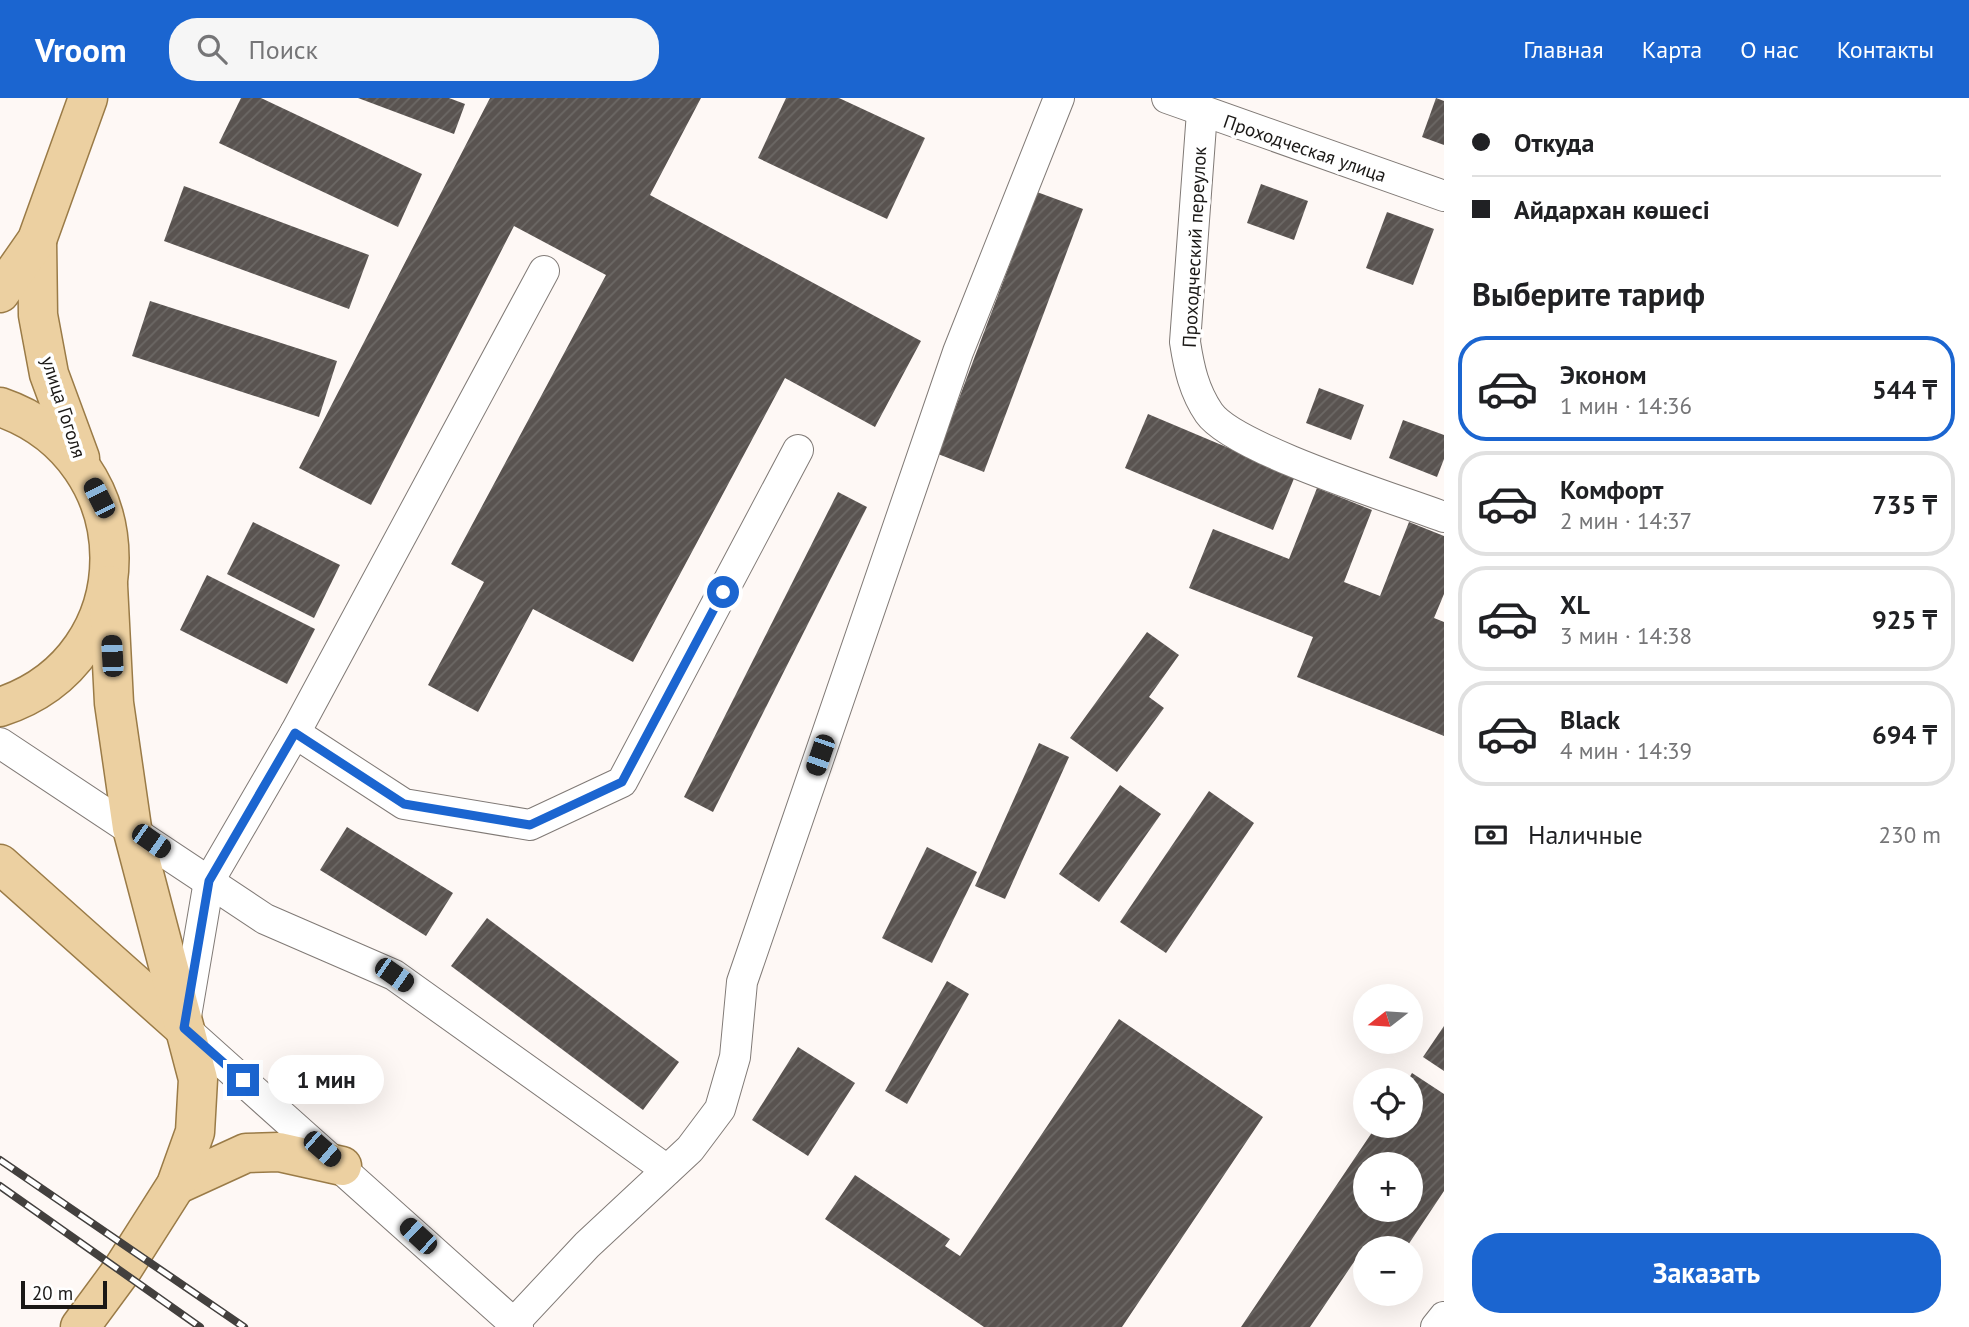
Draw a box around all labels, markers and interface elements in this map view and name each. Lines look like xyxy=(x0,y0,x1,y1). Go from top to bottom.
search box xyxy=(169,18,659,81)
text: Vroom xyxy=(35,28,127,71)
icon: search xyxy=(193,30,231,68)
text: Поиск xyxy=(249,33,318,66)
text: Главная xyxy=(1523,34,1604,65)
text: Карта xyxy=(1642,34,1702,65)
text: О нас xyxy=(1740,34,1799,65)
text: Контакты xyxy=(1837,34,1934,65)
street label: Проходческая улица xyxy=(1220,109,1390,187)
text: Откуда xyxy=(1514,126,1594,159)
street label: Проходческий переулок xyxy=(1177,146,1211,348)
text: Айдархан көшесі xyxy=(1514,193,1710,226)
text: Выберите тариф xyxy=(1472,273,1705,315)
street label: улица Гоголя xyxy=(36,353,92,461)
icon: car xyxy=(1476,357,1539,420)
text: Эконом xyxy=(1560,358,1647,391)
text: 544 ₸ xyxy=(1872,373,1937,406)
text: 1 мин · 14:36 xyxy=(1560,391,1692,420)
icon: car xyxy=(1476,472,1539,535)
text: Комфорт xyxy=(1560,473,1663,506)
car xyxy=(81,475,118,521)
text: 735 ₸ xyxy=(1872,488,1937,521)
text: 2 мин · 14:37 xyxy=(1560,506,1692,535)
route start xyxy=(707,576,739,608)
icon: car xyxy=(1476,587,1539,650)
text: XL xyxy=(1560,588,1590,621)
text: 925 ₸ xyxy=(1872,603,1937,636)
text: 3 мин · 14:38 xyxy=(1560,621,1692,650)
car xyxy=(101,634,124,678)
icon: car xyxy=(1476,702,1539,765)
text: Black xyxy=(1560,703,1620,736)
text: 694 ₸ xyxy=(1872,718,1937,751)
car xyxy=(804,732,837,778)
text: 4 мин · 14:39 xyxy=(1560,736,1692,765)
icon: cash xyxy=(1472,816,1510,854)
text: Наличные xyxy=(1528,818,1643,851)
car xyxy=(128,820,175,862)
text: 230 m xyxy=(1879,820,1941,849)
car xyxy=(371,954,418,996)
north arrow xyxy=(1353,984,1423,1054)
map controls xyxy=(1353,984,1423,1306)
callout: 1 мин xyxy=(268,1056,383,1104)
route end xyxy=(227,1064,259,1096)
text: 1 мин xyxy=(296,1065,356,1094)
button: locate xyxy=(1353,1068,1423,1138)
car xyxy=(300,1127,345,1171)
button: + xyxy=(1353,1152,1423,1222)
car xyxy=(396,1214,441,1258)
button: Заказать xyxy=(1472,1233,1941,1313)
button: − xyxy=(1353,1236,1423,1306)
scale bar xyxy=(21,1278,107,1310)
text: 20 m xyxy=(32,1281,73,1305)

